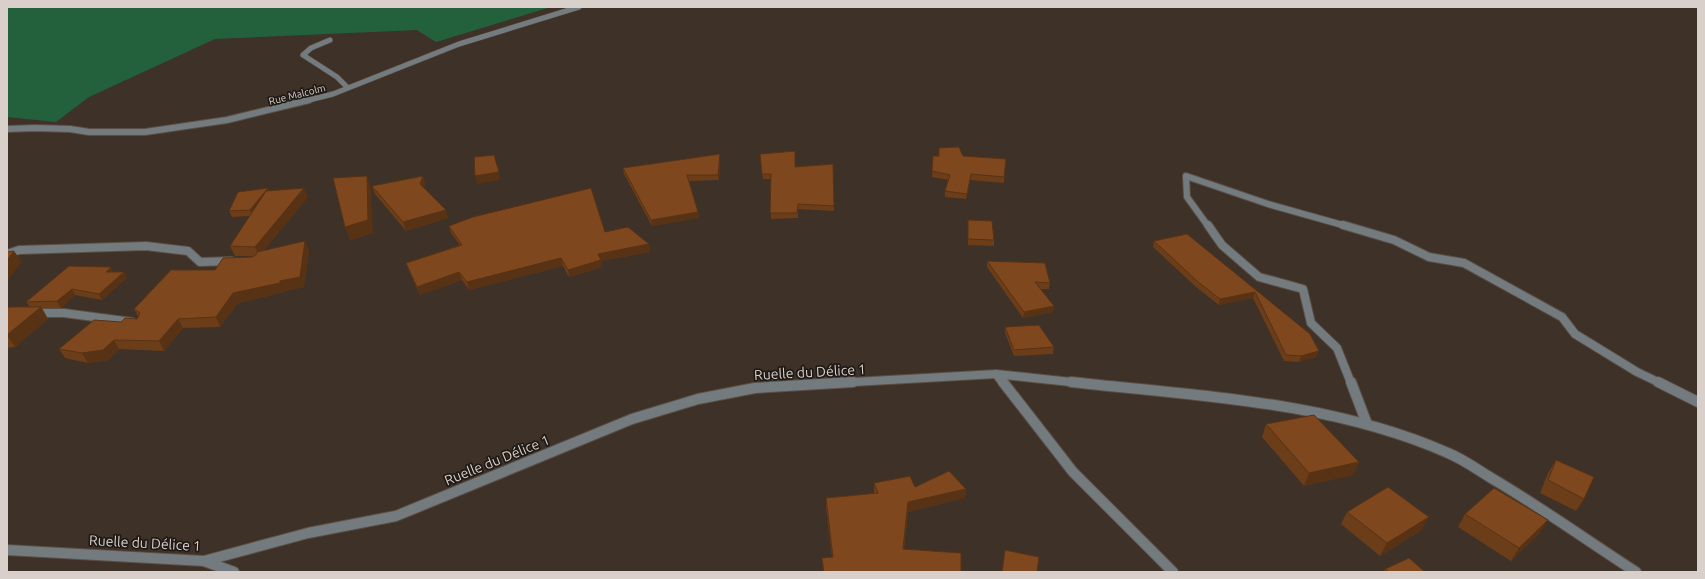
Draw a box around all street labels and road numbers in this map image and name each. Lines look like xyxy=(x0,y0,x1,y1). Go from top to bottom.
street label: Rue Malcolm xyxy=(268,82,327,107)
street label: Ruelle du Délice 1 xyxy=(754,361,866,383)
street label: Ruelle du Délice 1 xyxy=(442,432,552,488)
street label: Ruelle du Délice 1 xyxy=(89,532,201,554)

